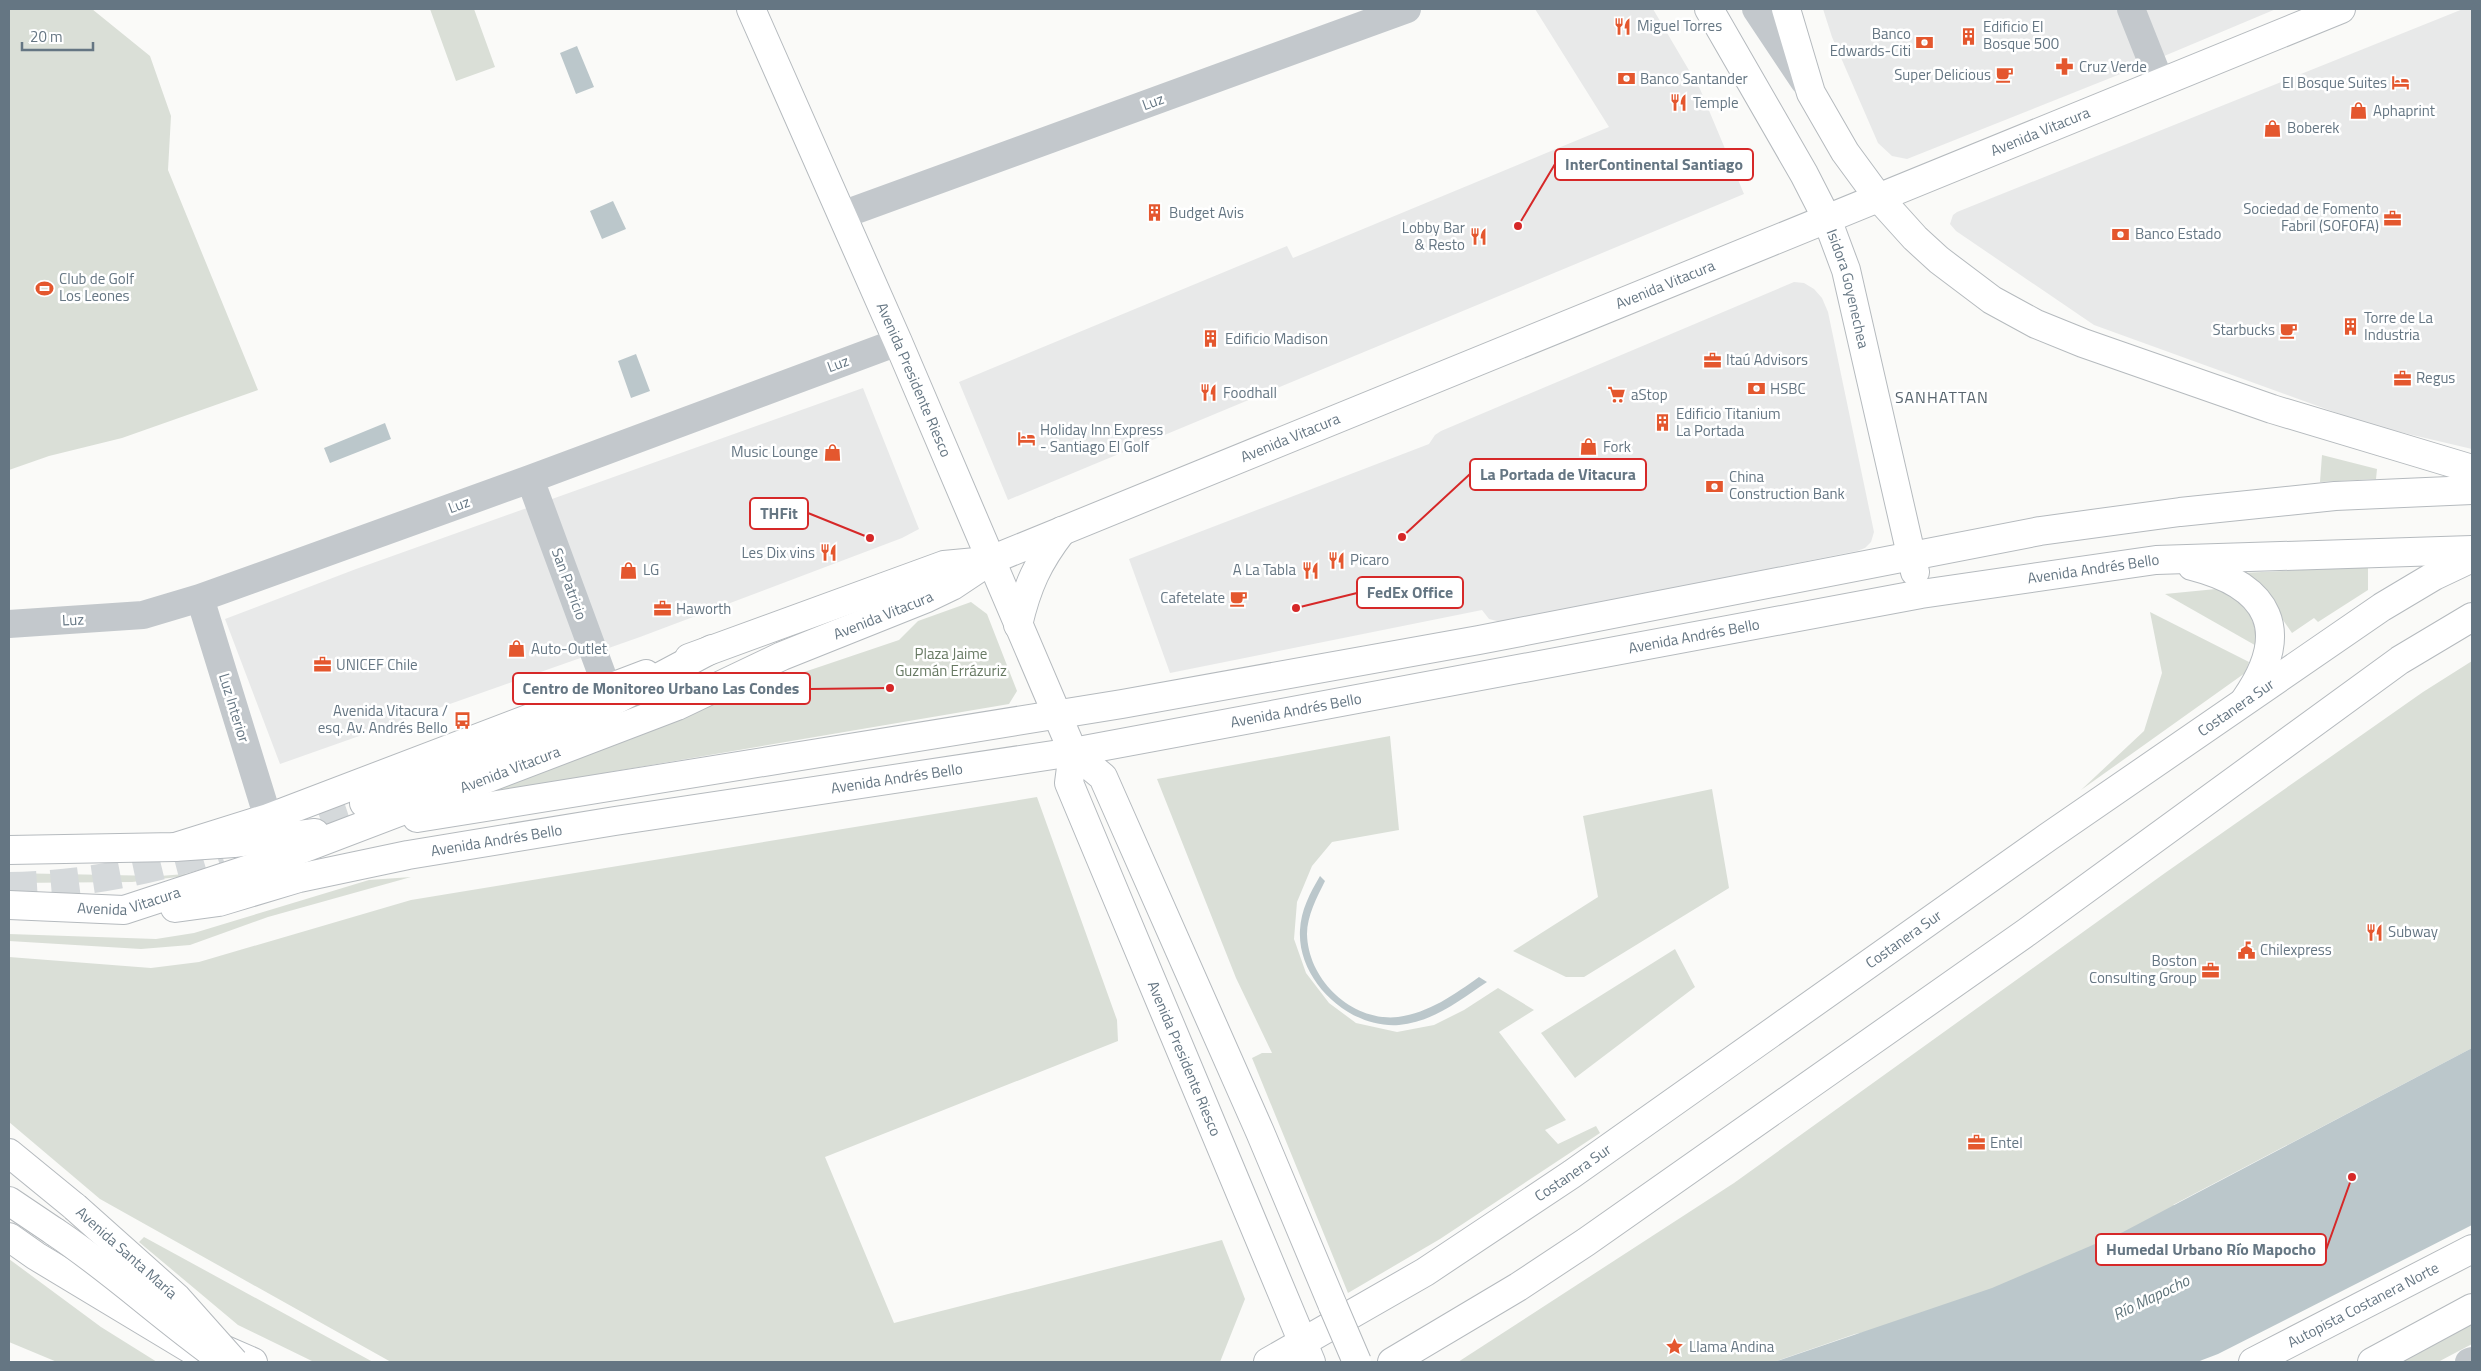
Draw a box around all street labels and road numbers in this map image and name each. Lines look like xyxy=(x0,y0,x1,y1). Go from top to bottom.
street label: Luz xyxy=(1139,87,1167,116)
street label: Avenida Vitacura xyxy=(1987,101,2094,162)
street label: Isidora Goyenechea xyxy=(1821,226,1876,351)
street label: Avenida Vitacura xyxy=(1612,254,1719,315)
street label: Avenida Presidente Riesco xyxy=(871,299,958,461)
street label: Luz xyxy=(824,349,852,378)
street label: Avenida Vitacura xyxy=(1237,407,1344,468)
street label: Luz xyxy=(445,490,473,519)
street label: San Patricio xyxy=(546,545,593,623)
street label: Avenida Andrés Bello xyxy=(2026,548,2161,589)
street label: Avenida Vitacura xyxy=(830,585,937,645)
street label: Luz xyxy=(61,607,85,632)
street label: Avenida Andrés Bello xyxy=(1626,612,1762,659)
street label: Luz Interior xyxy=(213,670,256,745)
street label: Costanera Sur xyxy=(2193,673,2279,742)
street label: Avenida Andrés Bello xyxy=(1228,686,1363,733)
street label: Avenida Vitacura xyxy=(457,739,564,799)
street label: Avenida Andrés Bello xyxy=(829,757,964,799)
street label: Avenida Andrés Bello xyxy=(429,818,564,862)
street label: Avenida Vitacura xyxy=(77,880,184,921)
street label: Costanera Sur xyxy=(1861,904,1946,974)
street label: Avenida Presidente Riesco xyxy=(1142,977,1227,1140)
street label: Costanera Sur xyxy=(1530,1138,1616,1207)
street label: Avenida Santa María xyxy=(71,1201,183,1305)
street label: Autopista Costanera Norte xyxy=(2283,1256,2443,1353)

